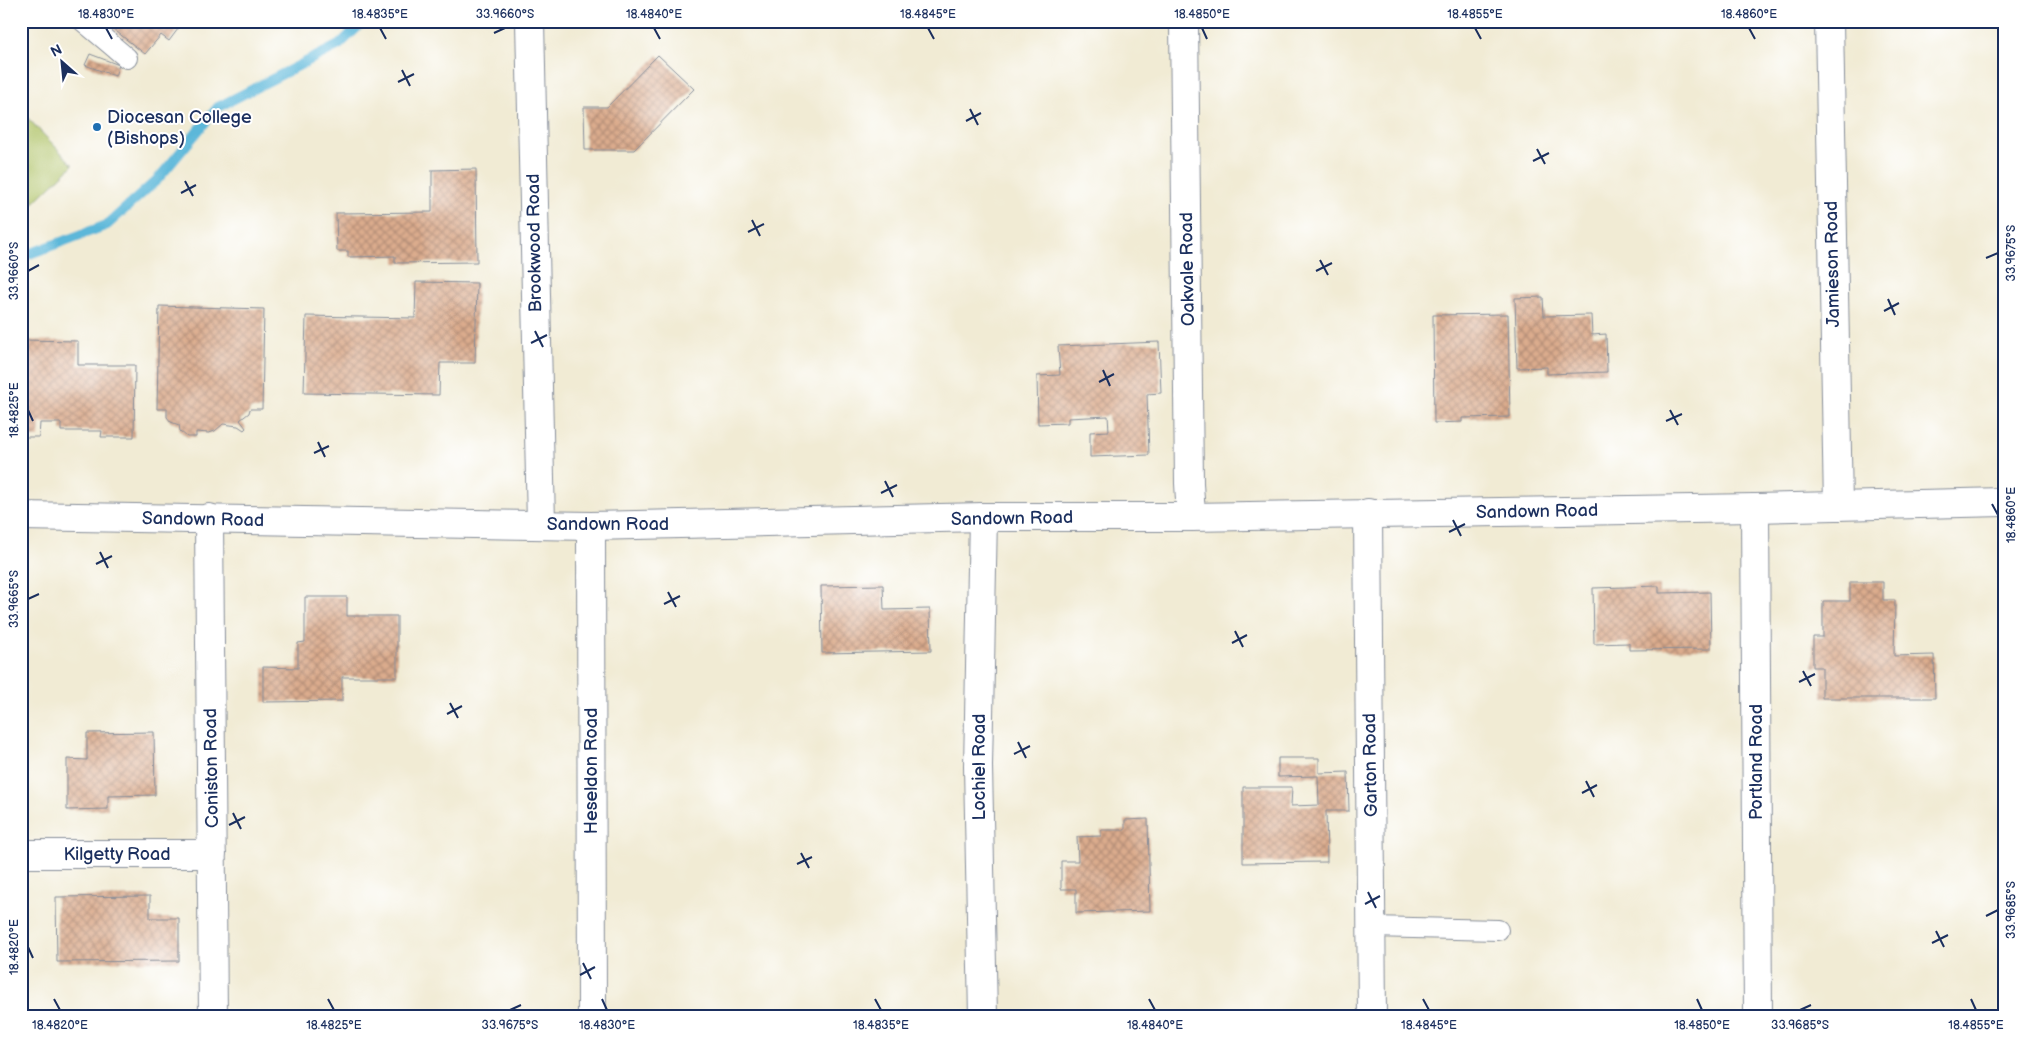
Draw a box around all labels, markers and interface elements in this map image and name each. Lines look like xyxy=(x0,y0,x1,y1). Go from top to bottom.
text: 18.4830°E xyxy=(78,7,134,22)
text: 18.4835°E xyxy=(352,7,408,22)
text: 33.9660°S xyxy=(476,7,534,22)
text: 18.4840°E xyxy=(626,7,682,22)
text: 18.4845°E xyxy=(900,7,956,22)
text: 18.4850°E xyxy=(1174,7,1230,22)
text: 18.4855°E xyxy=(1447,7,1503,22)
text: 18.4860°E xyxy=(1721,7,1777,22)
north arrow xyxy=(38,38,88,88)
text: N xyxy=(48,41,65,61)
place label: Diocesan College (Bishops) xyxy=(107,107,252,149)
marker: Diocesan College (Bishops) xyxy=(91,121,103,133)
street label: Brookwood Road xyxy=(523,173,546,313)
street label: Jamieson Road xyxy=(1821,200,1844,328)
street label: Oakvale Road xyxy=(1176,212,1199,326)
text: 33.9675°S xyxy=(2004,225,2019,281)
text: 33.9660°S xyxy=(7,242,22,300)
text: 18.4825°E xyxy=(7,382,22,438)
text: 18.4860°E xyxy=(2004,487,2019,543)
street label: Sandown Road xyxy=(1476,500,1598,523)
street label: Sandown Road xyxy=(951,507,1073,530)
street label: Sandown Road xyxy=(142,508,264,531)
street label: Sandown Road xyxy=(547,514,669,535)
text: 33.9665°S xyxy=(7,570,22,628)
street label: Portland Road xyxy=(1746,704,1767,820)
street label: Coniston Road xyxy=(200,708,223,828)
street label: Heseldon Road xyxy=(581,708,602,834)
street label: Garton Road xyxy=(1359,713,1382,817)
street label: Lochiel Road xyxy=(969,714,990,820)
street label: Kilgetty Road xyxy=(63,844,171,865)
text: 33.9685°S xyxy=(2004,881,2019,939)
text: 18.4820°E xyxy=(7,919,22,975)
text: 18.4820°E xyxy=(32,1018,88,1033)
text: 18.4825°E xyxy=(306,1018,362,1033)
text: 33.9675°S xyxy=(482,1018,538,1033)
text: 18.4830°E xyxy=(579,1018,635,1033)
text: 18.4835°E xyxy=(853,1018,909,1033)
text: 18.4840°E xyxy=(1127,1018,1183,1033)
text: 18.4845°E xyxy=(1401,1018,1457,1033)
text: 18.4850°E xyxy=(1674,1018,1730,1033)
text: 33.9685°S xyxy=(1771,1018,1829,1033)
text: 18.4855°E xyxy=(1948,1018,2004,1033)

